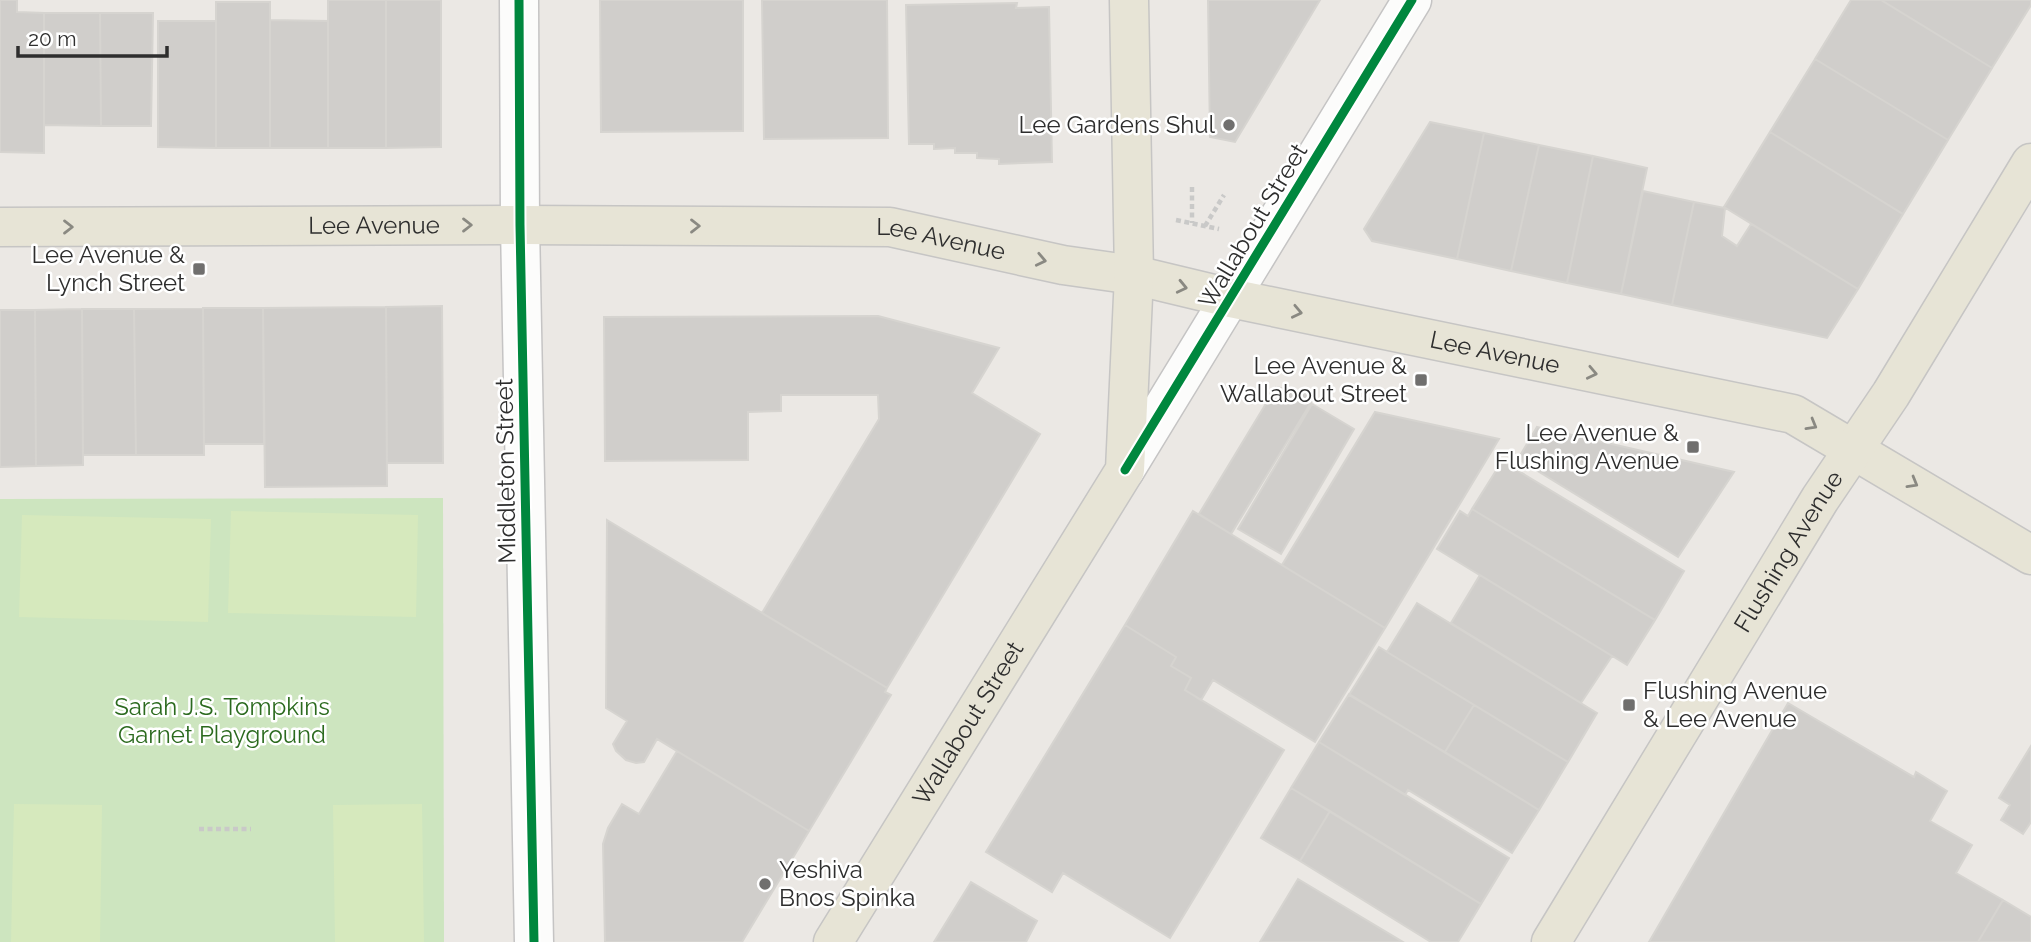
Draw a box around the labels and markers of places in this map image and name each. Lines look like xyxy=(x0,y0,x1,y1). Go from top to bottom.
place label: Lee Gardens Shul xyxy=(1019,110,1215,139)
marker: Lee Gardens Shul xyxy=(1221,117,1237,133)
place label: Lee Avenue & Lynch Street xyxy=(31,240,185,297)
marker: Lee Avenue & Lynch Street xyxy=(191,261,207,277)
place label: Lee Avenue & Wallabout Street xyxy=(1220,351,1407,408)
marker: Lee Avenue & Wallabout Street xyxy=(1413,372,1429,388)
place label: Lee Avenue & Flushing Avenue xyxy=(1495,418,1679,475)
marker: Lee Avenue & Flushing Avenue xyxy=(1685,439,1701,455)
place label: Flushing Avenue & Lee Avenue xyxy=(1643,676,1827,733)
marker: Flushing Avenue & Lee Avenue xyxy=(1621,697,1637,713)
place label: Yeshiva Bnos Spinka xyxy=(779,855,915,912)
marker: Yeshiva Bnos Spinka xyxy=(757,876,773,892)

